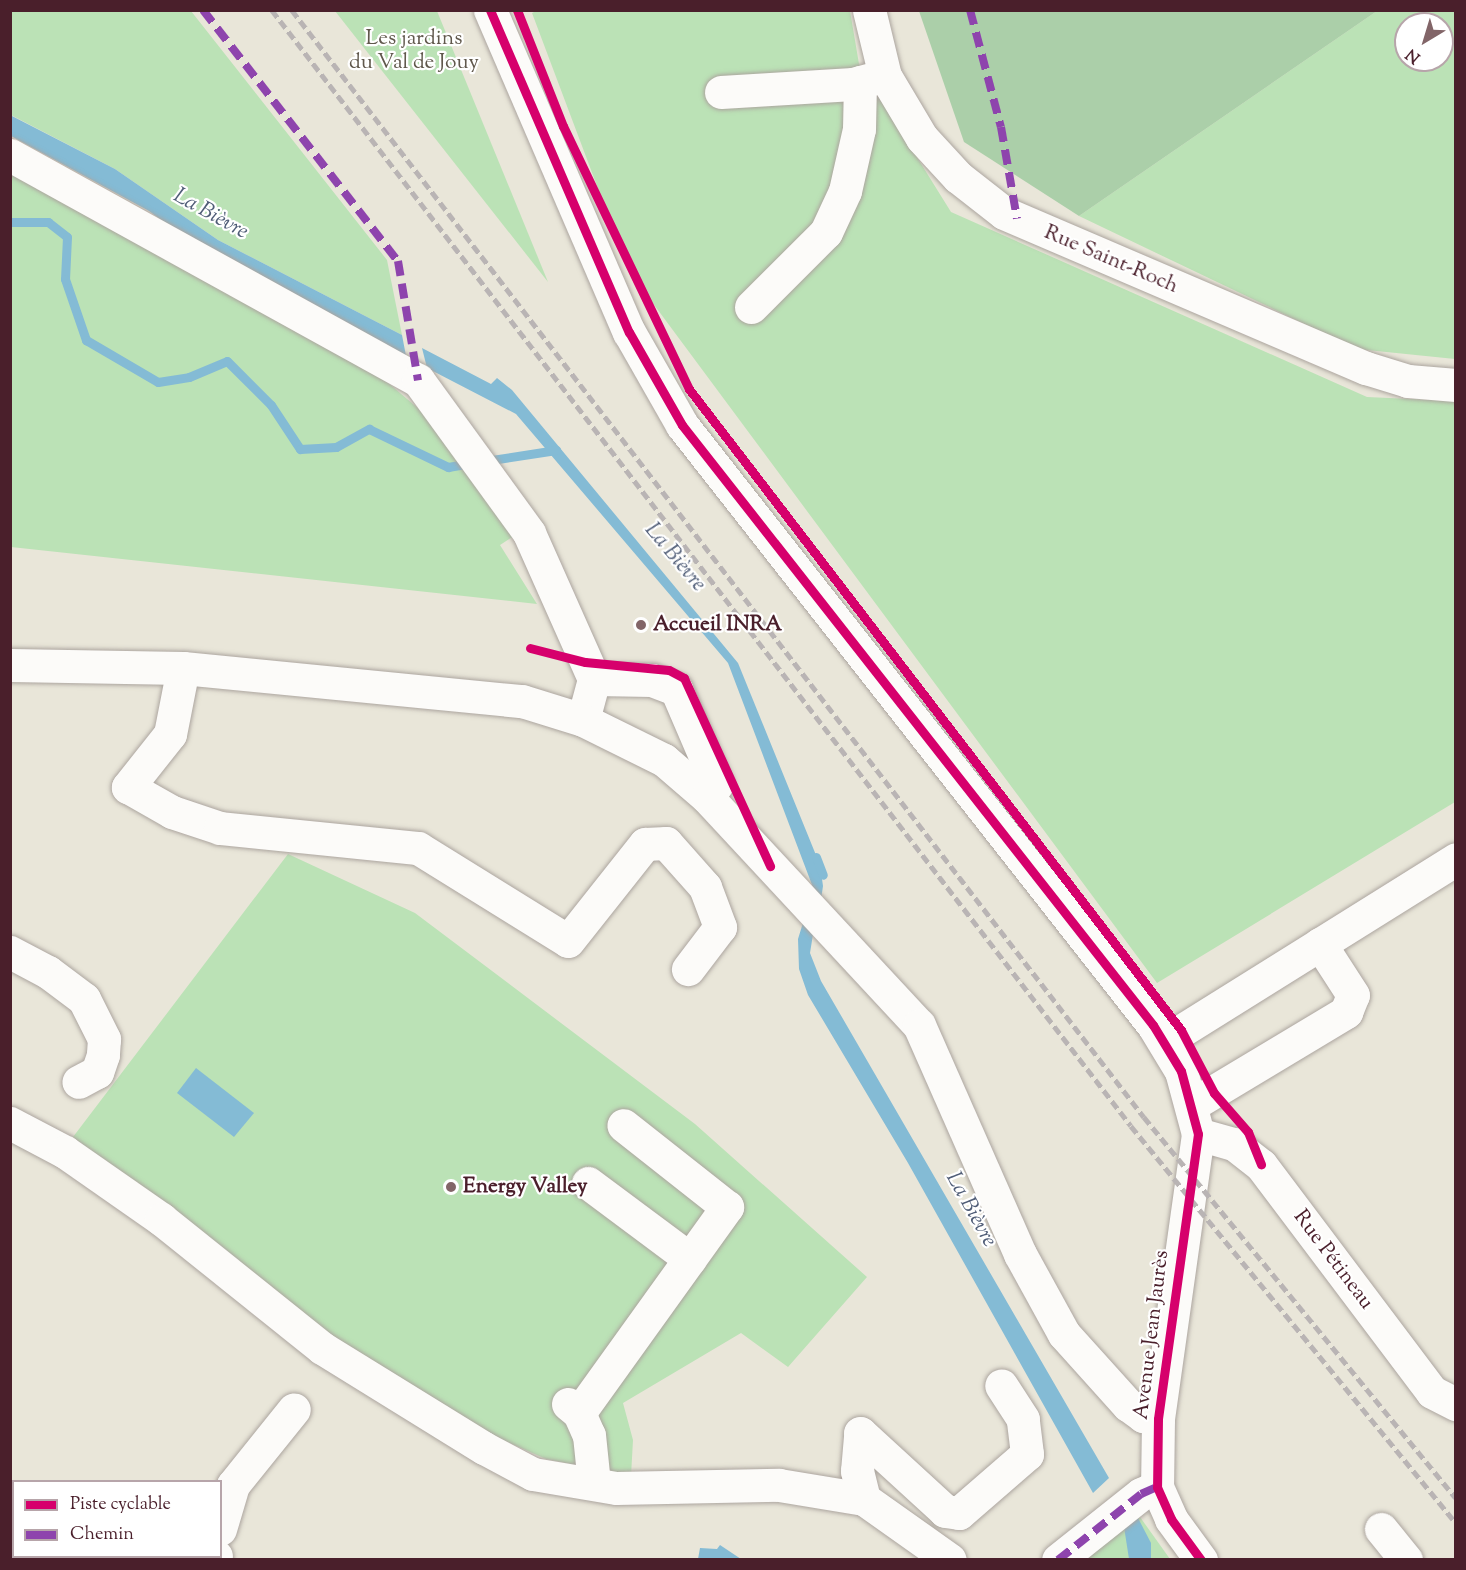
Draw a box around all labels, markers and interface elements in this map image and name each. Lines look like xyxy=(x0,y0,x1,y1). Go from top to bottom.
north arrow xyxy=(1394,12,1454,72)
park label: Les jardins du Val de Jouy xyxy=(349,26,479,76)
text: N xyxy=(1402,42,1426,68)
water label: La Bièvre xyxy=(168,184,252,246)
street label: Rue Saint-Roch xyxy=(1040,220,1182,300)
water label: La Bièvre xyxy=(638,518,710,598)
place label: Accueil INRA xyxy=(653,612,782,638)
marker: Accueil INRA xyxy=(634,618,648,632)
water label: La Bièvre xyxy=(939,1168,1001,1252)
place label: Energy Valley xyxy=(463,1174,588,1200)
marker: Energy Valley xyxy=(444,1180,458,1194)
street label: Rue Pétineau xyxy=(1287,1205,1379,1315)
street label: Avenue Jean Jaurès xyxy=(1129,1249,1175,1421)
legend xyxy=(12,1480,222,1558)
text: Piste cyclable xyxy=(70,1492,171,1518)
text: Chemin xyxy=(70,1522,134,1548)

